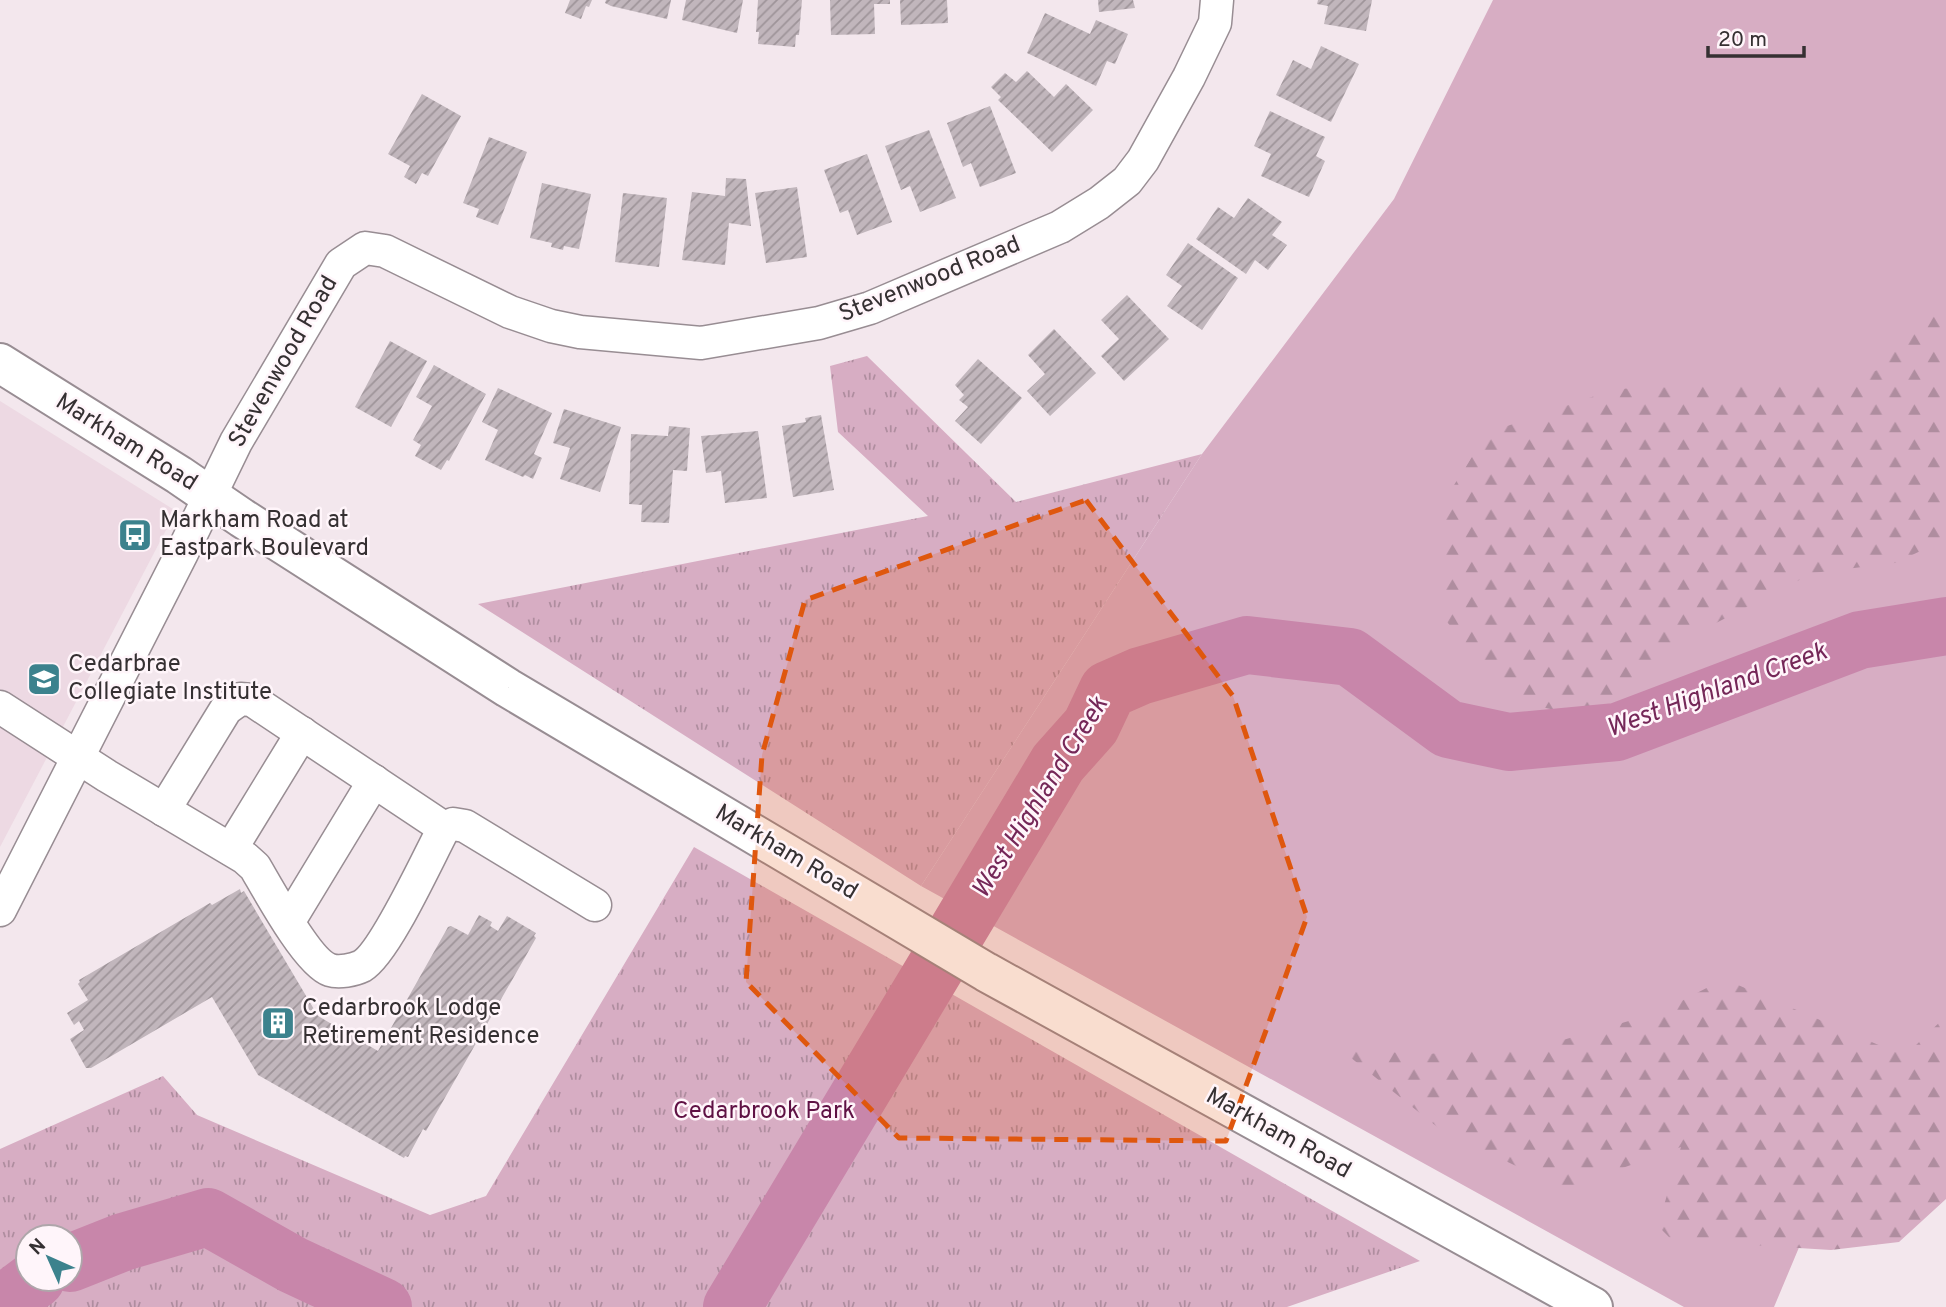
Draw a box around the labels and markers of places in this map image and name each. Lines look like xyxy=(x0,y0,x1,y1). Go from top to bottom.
place label: Markham Road at Eastpark Boulevard xyxy=(160,506,369,564)
bus stop icon: Markham Road at Eastpark Boulevard xyxy=(116,516,154,554)
place label: Cedarbrae Collegiate Institute xyxy=(68,650,272,708)
school or university icon: Cedarbrae Collegiate Institute xyxy=(25,660,63,698)
place label: Cedarbrook Lodge Retirement Residence xyxy=(302,994,539,1052)
building icon: Cedarbrook Lodge Retirement Residence xyxy=(259,1004,297,1042)

